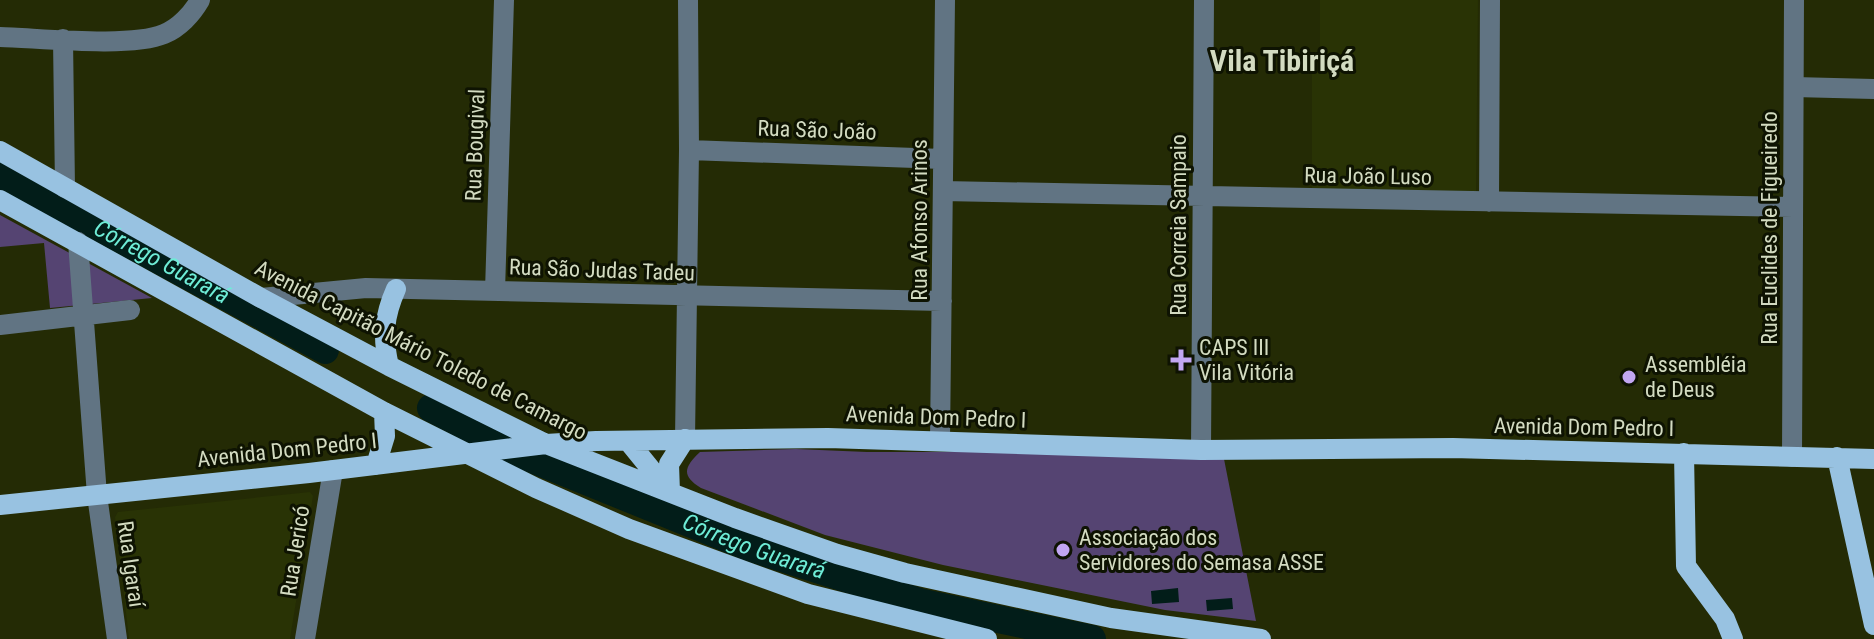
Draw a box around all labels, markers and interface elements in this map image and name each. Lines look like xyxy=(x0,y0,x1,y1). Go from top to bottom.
district label: Vila Tibiriçá xyxy=(1210,43,1354,78)
street label: Rua Bougival xyxy=(461,88,489,202)
street label: Rua Euclides de Figueiredo xyxy=(1757,111,1782,345)
street label: Rua São João xyxy=(757,115,877,145)
street label: Rua Correia Sampaio xyxy=(1166,134,1191,316)
street label: Rua Afonso Arinos xyxy=(907,139,932,301)
street label: Rua João Luso xyxy=(1304,162,1432,190)
water label: Córrego Guarará xyxy=(89,214,235,310)
street label: Rua São Judas Tadeu xyxy=(509,254,695,286)
street label: Avenida Capitão Mário Toledo de Camargo xyxy=(251,255,591,445)
place label: CAPS III Vila Vitória xyxy=(1199,335,1294,385)
marker: CAPS III Vila Vitória xyxy=(1170,349,1192,371)
place label: Assembléia de Deus xyxy=(1645,352,1746,402)
marker: Assembléia de Deus xyxy=(1620,368,1638,386)
street label: Avenida Dom Pedro I xyxy=(845,401,1027,433)
street label: Avenida Dom Pedro I xyxy=(1494,413,1674,441)
street label: Avenida Dom Pedro I xyxy=(196,428,378,472)
street label: Rua Jericó xyxy=(275,504,315,598)
water label: Córrego Guarará xyxy=(678,508,830,585)
street label: Rua Igaraí xyxy=(113,519,150,610)
place label: Associação dos Servidores do Semasa ASSE xyxy=(1079,525,1324,575)
marker: Associação dos Servidores do Semasa ASSE xyxy=(1054,541,1072,559)

